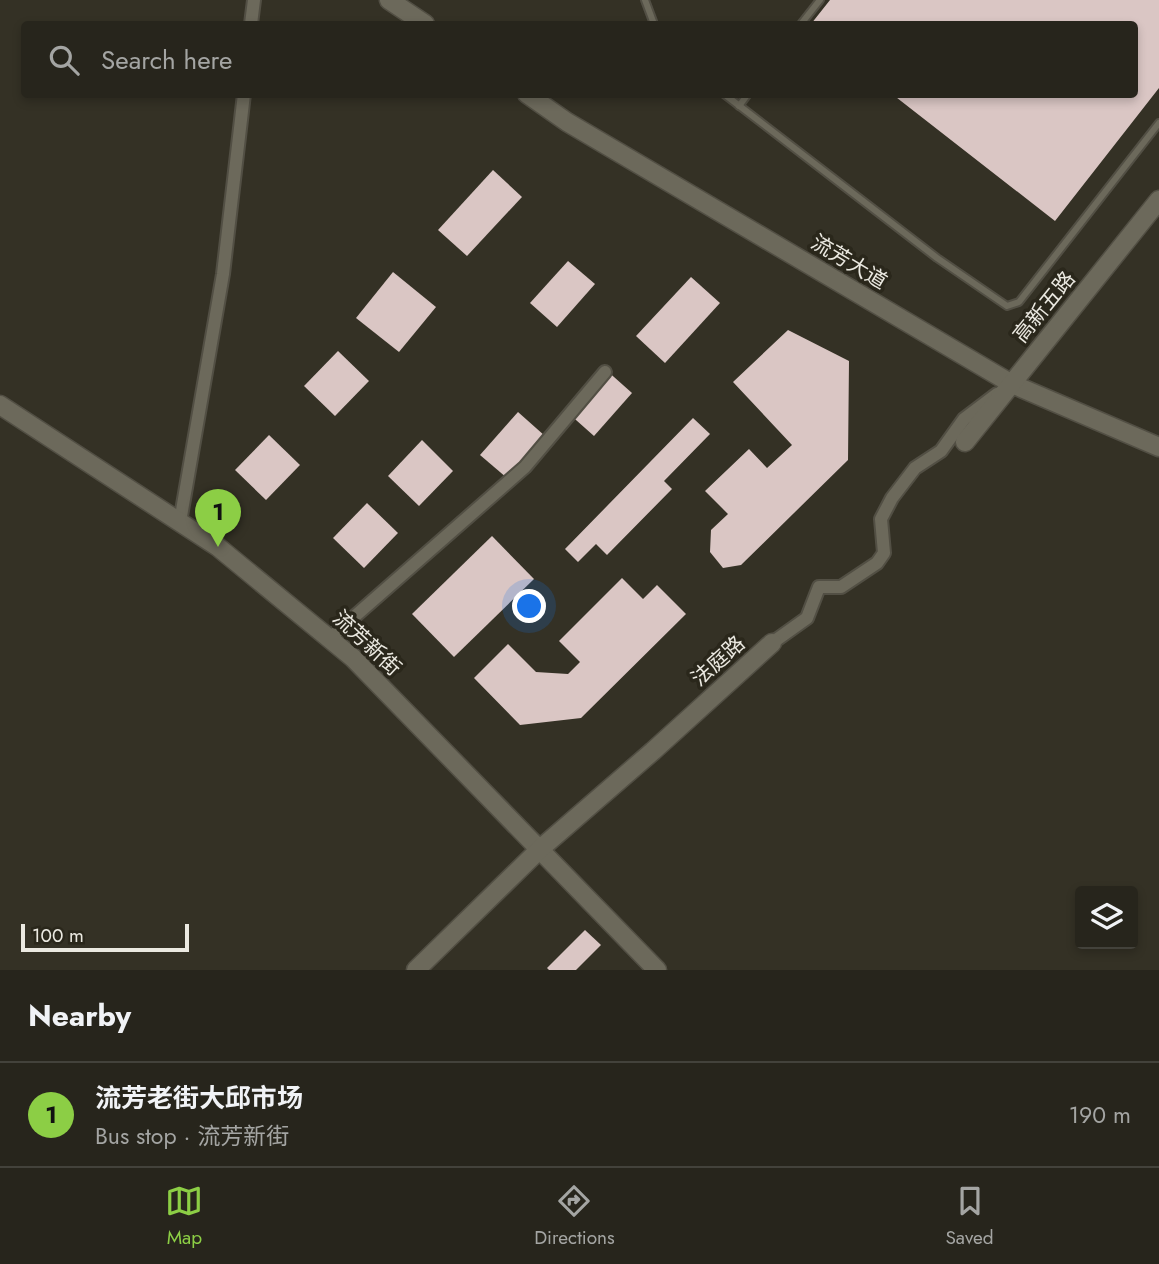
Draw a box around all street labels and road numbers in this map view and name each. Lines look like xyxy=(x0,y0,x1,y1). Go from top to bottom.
street label: 流芳大道 xyxy=(805,228,893,296)
street label: 高新五路 xyxy=(1006,265,1082,349)
street label: 流芳新街 xyxy=(326,603,408,683)
street label: 法庭路 xyxy=(685,629,751,693)

